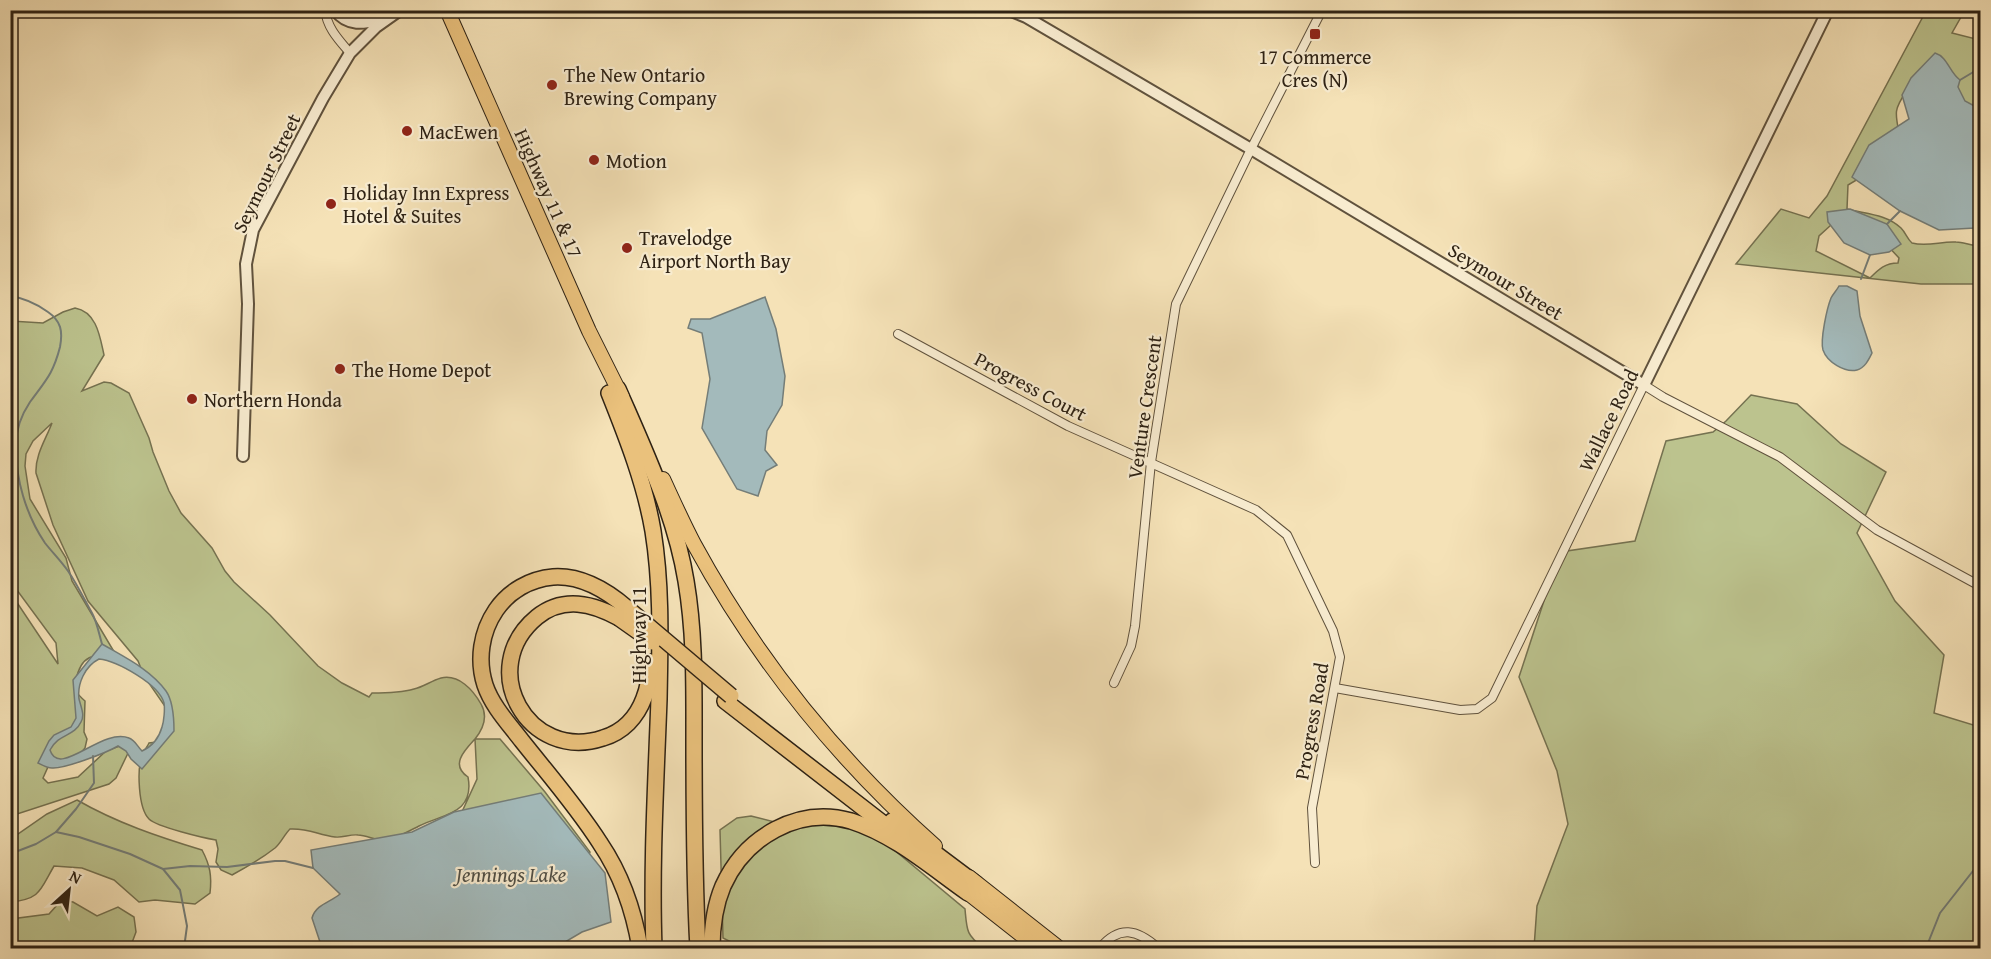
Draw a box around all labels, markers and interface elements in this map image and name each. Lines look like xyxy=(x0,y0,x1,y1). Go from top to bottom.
marker: 17 Commerce Cres (N) xyxy=(1308,27,1322,41)
place label: 17 Commerce Cres (N) xyxy=(1259,42,1372,94)
place label: The New Ontario Brewing Company xyxy=(564,60,717,112)
marker: The New Ontario Brewing Company xyxy=(545,78,559,92)
street label: Seymour Street xyxy=(225,108,307,238)
place label: MacEwen xyxy=(419,117,498,146)
marker: MacEwen xyxy=(400,124,414,138)
street label: Highway 11 & 17 xyxy=(508,124,590,262)
place label: Motion xyxy=(606,146,667,175)
marker: Motion xyxy=(587,153,601,167)
place label: Holiday Inn Express Hotel & Suites xyxy=(343,178,510,230)
marker: Holiday Inn Express Hotel & Suites xyxy=(324,197,338,211)
place label: Travelodge Airport North Bay xyxy=(639,223,791,275)
street label: Seymour Street xyxy=(1443,235,1569,327)
marker: Travelodge Airport North Bay xyxy=(620,241,634,255)
street label: Venture Crescent xyxy=(1120,333,1168,481)
street label: Progress Court xyxy=(970,344,1092,428)
place label: The Home Depot xyxy=(352,355,491,384)
marker: The Home Depot xyxy=(333,362,347,376)
street label: Wallace Road xyxy=(1571,364,1645,476)
place label: Northern Honda xyxy=(204,385,342,414)
marker: Northern Honda xyxy=(185,392,199,406)
street label: Highway 11 xyxy=(624,586,653,684)
street label: Progress Road xyxy=(1286,660,1336,782)
water label: Jennings Lake xyxy=(453,859,566,890)
north arrow xyxy=(39,860,99,920)
text: N xyxy=(66,864,86,890)

